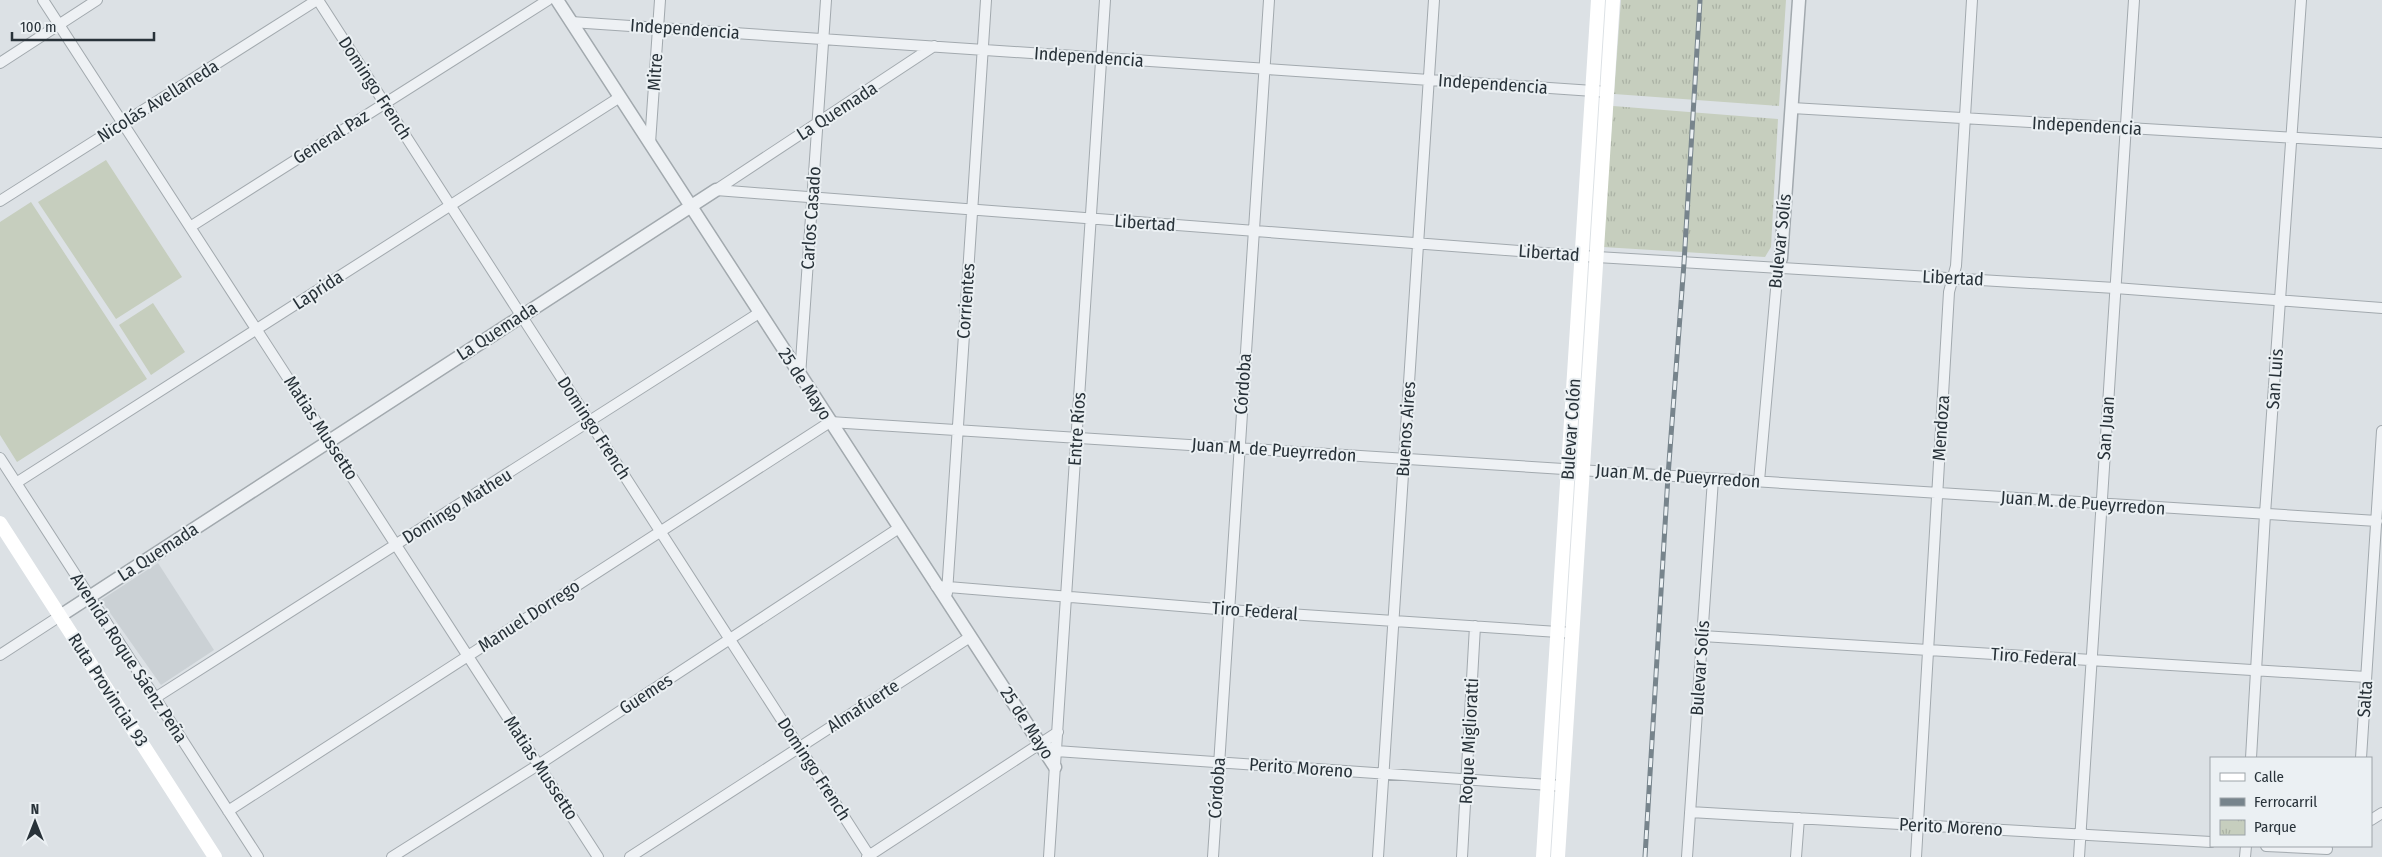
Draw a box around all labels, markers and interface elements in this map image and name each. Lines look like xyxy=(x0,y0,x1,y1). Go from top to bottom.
scale bar xyxy=(12,10,155,42)
street label: Independencia xyxy=(629,14,741,44)
text: 100 m xyxy=(20,18,57,36)
street label: Domingo French xyxy=(334,32,416,144)
street label: Independencia xyxy=(1033,42,1145,72)
street label: Mitre xyxy=(643,52,667,92)
street label: Nicolás Avellaneda xyxy=(93,55,223,147)
street label: Independencia xyxy=(1437,69,1549,99)
street label: La Quemada xyxy=(793,77,882,145)
street label: General Paz xyxy=(289,105,373,169)
street label: Independencia xyxy=(2032,112,2143,140)
street label: Carlos Casado xyxy=(796,166,826,270)
street label: Bulevar Solís xyxy=(1764,192,1796,289)
street label: Libertad xyxy=(1114,210,1176,236)
street label: Libertad xyxy=(1518,240,1580,266)
street label: Corrientes xyxy=(952,262,980,340)
street label: Libertad xyxy=(1922,265,1984,291)
street label: Laprida xyxy=(289,266,347,314)
street label: La Quemada xyxy=(453,297,542,365)
street label: 25 de Mayo xyxy=(773,344,837,424)
street label: San Luis xyxy=(2262,348,2288,410)
street label: Córdoba xyxy=(1230,352,1256,415)
street label: Matias Mussetto xyxy=(279,372,363,484)
street label: Domingo French xyxy=(553,372,635,484)
street label: Bulevar Colón xyxy=(1556,378,1586,480)
street label: Buenos Aires xyxy=(1392,380,1420,477)
street label: Entre Ríos xyxy=(1063,391,1091,467)
street label: Mendoza xyxy=(1928,394,1954,462)
street label: San Juan xyxy=(2093,395,2119,461)
street label: Juan M. de Pueyrredon xyxy=(1191,433,1357,467)
street label: Juan M. de Pueyrredon xyxy=(1595,459,1761,493)
street label: Domingo Matheu xyxy=(398,464,516,548)
street label: Juan M. de Pueyrredon xyxy=(2000,486,2166,520)
street label: La Quemada xyxy=(114,518,203,586)
street label: Avenida Roque Sáenz Peña xyxy=(66,569,192,747)
street label: Manuel Dorrego xyxy=(474,575,584,657)
street label: Tiro Federal xyxy=(1211,597,1299,625)
street label: Bulevar Solís xyxy=(1686,619,1714,716)
street label: Ruta Provincial 93 xyxy=(63,629,153,751)
street label: Tiro Federal xyxy=(1990,643,2078,671)
street label: Guemes xyxy=(615,669,677,719)
street label: Almafuerte xyxy=(823,675,903,737)
street label: Roque Miglioratti xyxy=(1455,677,1483,805)
street label: Salta xyxy=(2353,680,2377,718)
street label: 25 de Mayo xyxy=(995,683,1059,763)
street label: Matias Mussetto xyxy=(499,712,583,824)
street label: Domingo French xyxy=(773,713,855,825)
street label: Perito Moreno xyxy=(1248,753,1354,783)
street label: Córdoba xyxy=(1204,756,1230,819)
legend xyxy=(2210,757,2372,847)
text: Calle xyxy=(2254,768,2284,786)
text: Ferrocarril xyxy=(2254,793,2317,811)
north arrow xyxy=(10,797,60,847)
text: N xyxy=(31,801,39,818)
street label: Perito Moreno xyxy=(1899,813,2003,841)
text: Parque xyxy=(2254,818,2297,836)

